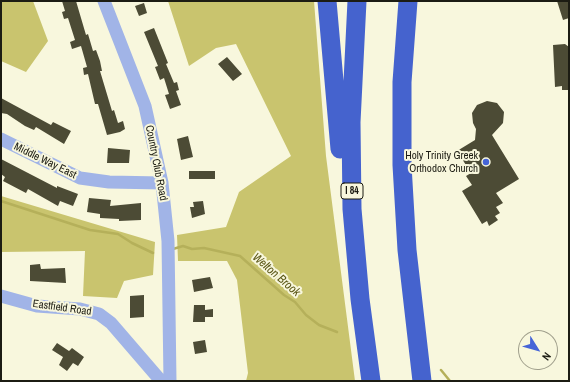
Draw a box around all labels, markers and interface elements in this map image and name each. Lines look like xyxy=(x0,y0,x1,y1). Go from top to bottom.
street label: Country Club Road xyxy=(142,124,170,202)
street label: Middle Way East xyxy=(12,140,78,182)
place label: Holy Trinity Greek Orthodox Church xyxy=(405,149,478,175)
marker: Holy Trinity Greek Orthodox Church xyxy=(481,157,491,167)
road number: I 84 xyxy=(341,183,363,199)
water label: Welton Brook xyxy=(249,250,303,300)
street label: Eastfield Road xyxy=(32,297,92,319)
north arrow xyxy=(518,330,558,370)
text: N xyxy=(539,350,554,363)

